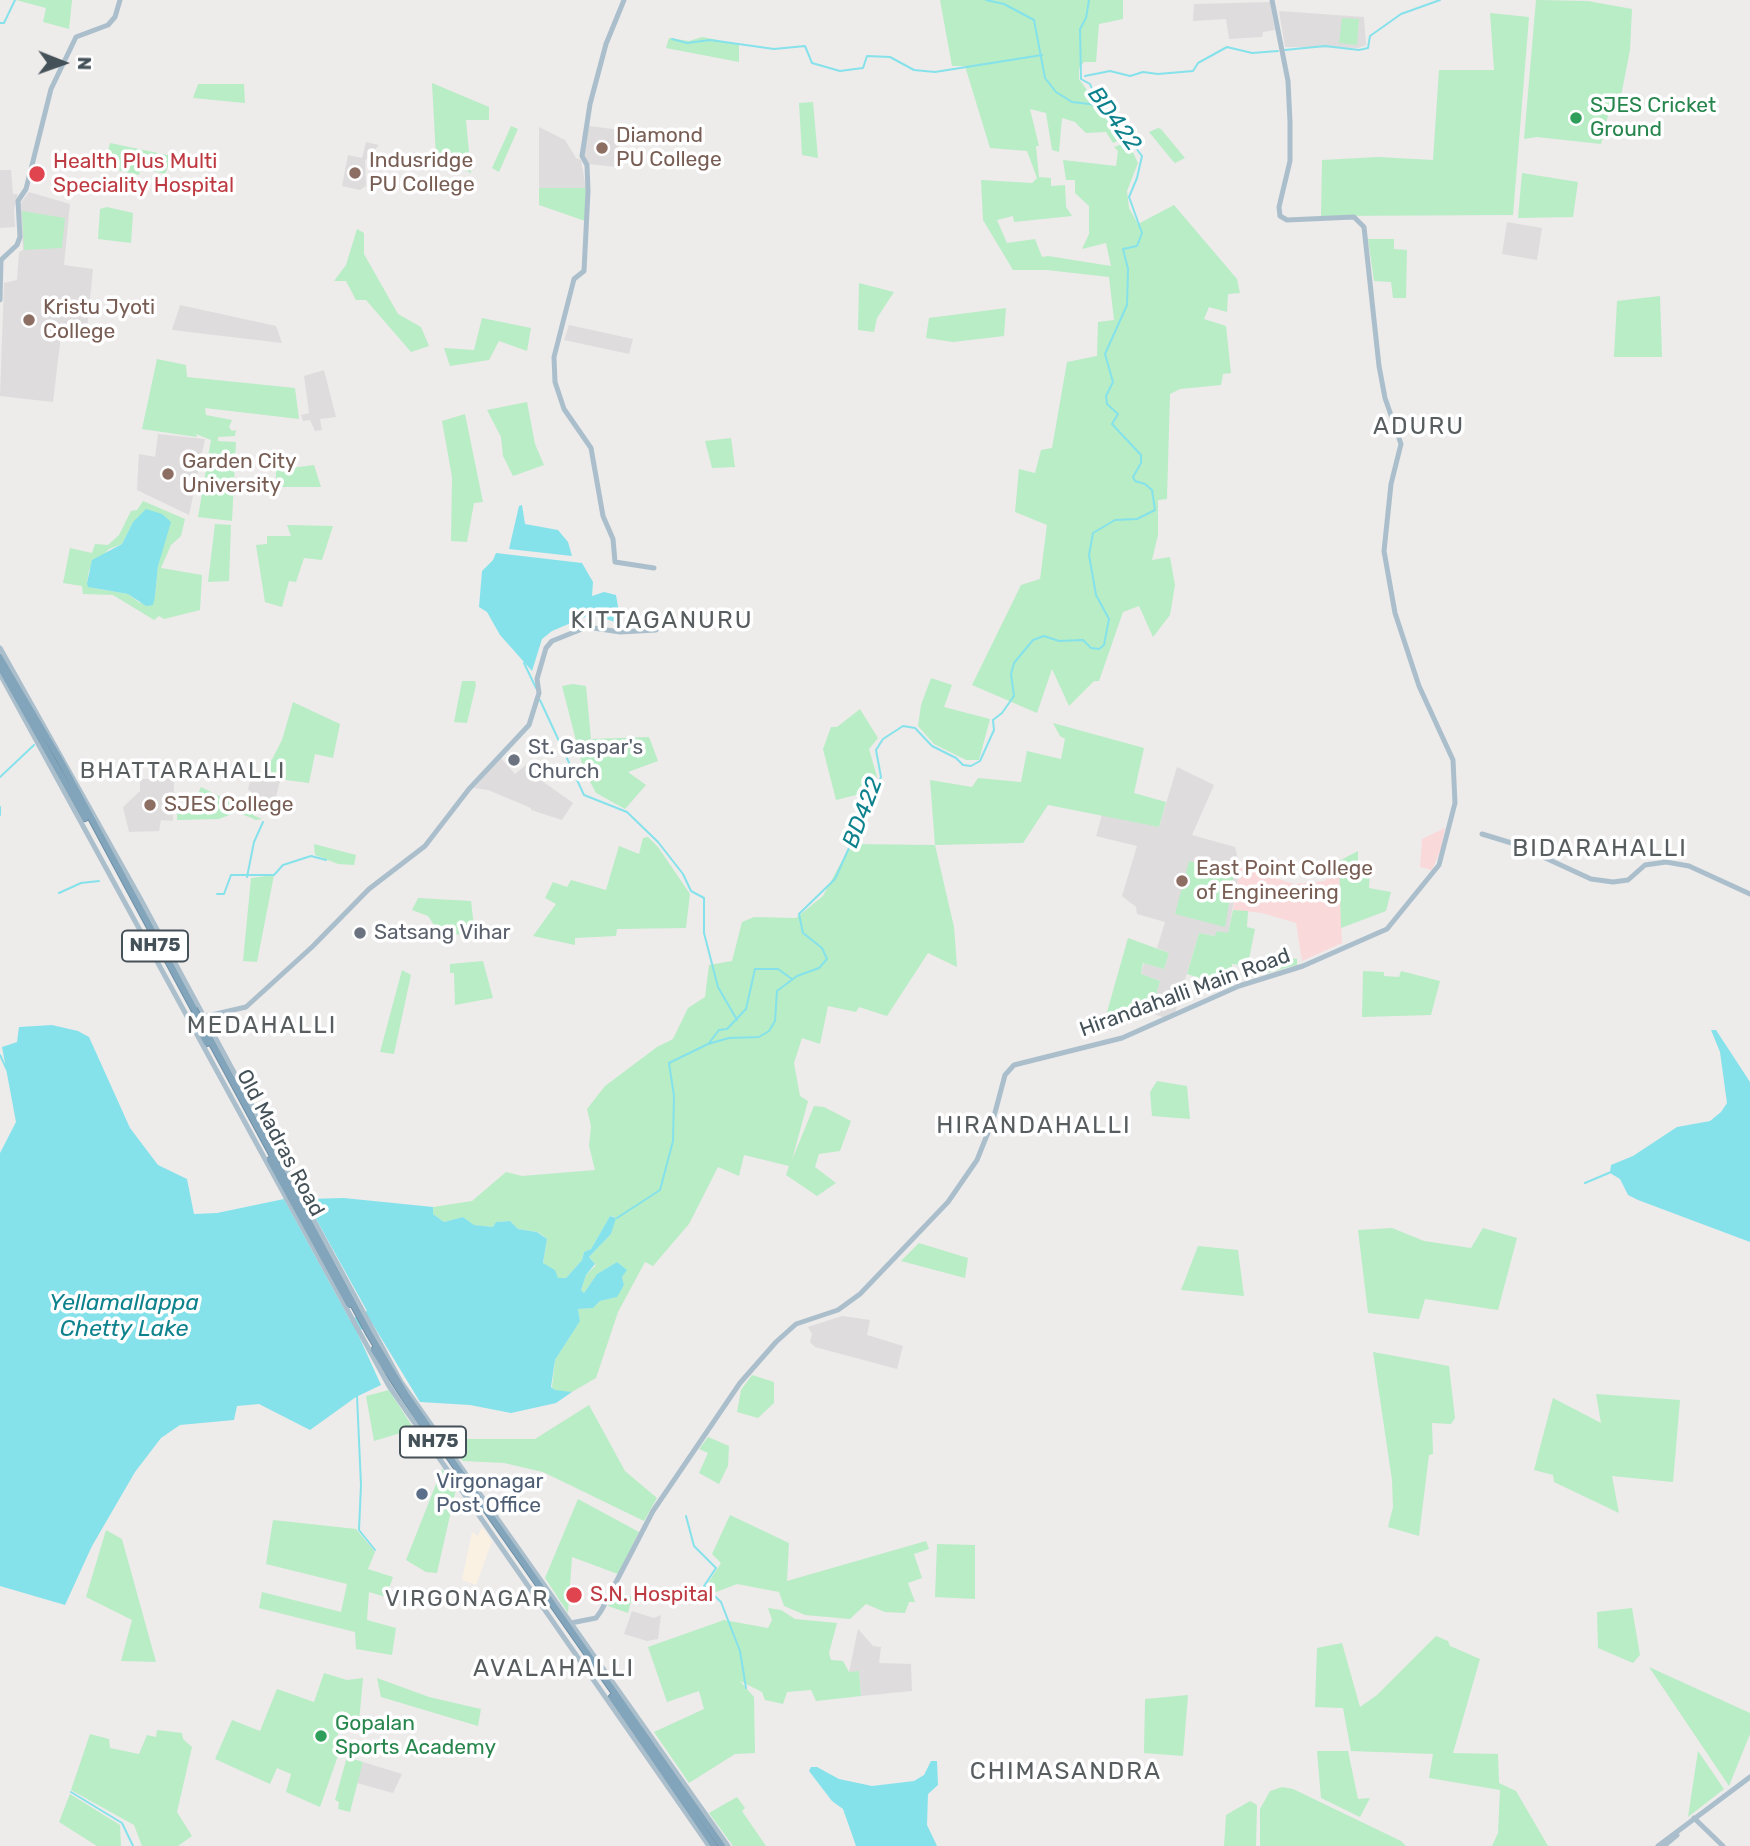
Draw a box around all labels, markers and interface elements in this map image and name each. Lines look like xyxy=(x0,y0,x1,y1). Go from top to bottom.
north arrow xyxy=(28,28,98,98)
text: N xyxy=(73,56,96,70)
water label: BD422 xyxy=(1081,82,1147,156)
place label: SJES Cricket Ground xyxy=(1590,93,1716,143)
marker: SJES Cricket Ground xyxy=(1568,110,1584,126)
place label: Diamond PU College xyxy=(616,123,722,173)
marker: Diamond PU College xyxy=(594,140,610,156)
place label: Indusridge PU College xyxy=(369,148,475,198)
place label: Health Plus Multi Speciality Hospital xyxy=(53,149,234,199)
marker: Health Plus Multi Speciality Hospital xyxy=(27,164,47,184)
marker: Indusridge PU College xyxy=(347,165,363,181)
place label: Kristu Jyoti College xyxy=(43,295,155,345)
marker: Kristu Jyoti College xyxy=(21,312,37,328)
district label: ADURU xyxy=(1374,413,1464,441)
place label: Garden City University xyxy=(182,449,297,499)
marker: Garden City University xyxy=(160,466,176,482)
district label: KITTAGANURU xyxy=(572,607,752,635)
place label: St. Gaspar's Church xyxy=(528,735,643,785)
marker: St. Gaspar's Church xyxy=(506,752,522,768)
district label: BHATTARAHALLI xyxy=(81,757,285,785)
water label: BD422 xyxy=(837,774,889,852)
place label: SJES College xyxy=(164,792,294,818)
marker: SJES College xyxy=(142,797,158,813)
district label: BIDARAHALLI xyxy=(1514,835,1686,863)
place label: East Point College of Engineering xyxy=(1196,856,1373,906)
marker: East Point College of Engineering xyxy=(1174,873,1190,889)
place label: Satsang Vihar xyxy=(374,920,511,946)
marker: Satsang Vihar xyxy=(352,925,368,941)
road number: NH75 xyxy=(122,930,188,962)
street label: Hirandahalli Main Road xyxy=(1076,943,1294,1043)
district label: MEDAHALLI xyxy=(188,1012,336,1040)
street label: Old Madras Road xyxy=(231,1065,329,1221)
district label: HIRANDAHALLI xyxy=(938,1112,1130,1140)
water label: Yellamallappa Chetty Lake xyxy=(49,1289,199,1343)
road number: NH75 xyxy=(400,1426,466,1458)
place label: Virgonagar Post Office xyxy=(436,1469,544,1519)
marker: Virgonagar Post Office xyxy=(414,1486,430,1502)
place label: S.N. Hospital xyxy=(590,1582,713,1608)
district label: VIRGONAGAR xyxy=(386,1585,548,1613)
marker: S.N. Hospital xyxy=(564,1585,584,1605)
district label: AVALAHALLI xyxy=(474,1655,634,1683)
place label: Gopalan Sports Academy xyxy=(335,1711,496,1761)
marker: Gopalan Sports Academy xyxy=(313,1728,329,1744)
district label: CHIMASANDRA xyxy=(971,1758,1161,1786)

